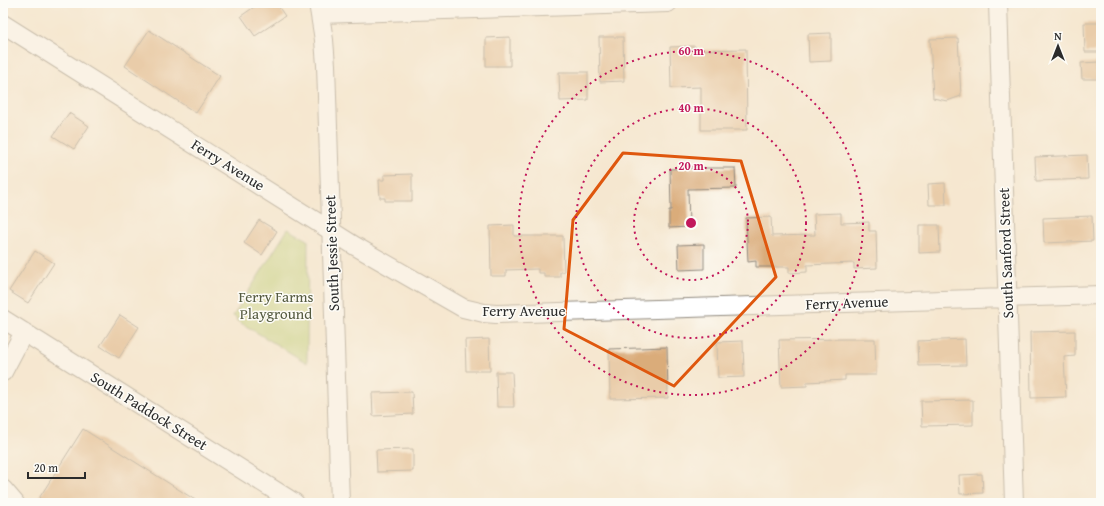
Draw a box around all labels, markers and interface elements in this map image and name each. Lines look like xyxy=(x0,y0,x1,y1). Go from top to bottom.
north arrow xyxy=(1038,26,1078,66)
text: N xyxy=(1054,28,1062,44)
text: 60 m xyxy=(678,42,704,59)
text: 40 m xyxy=(678,99,704,116)
street label: Ferry Avenue xyxy=(188,134,269,195)
text: 20 m xyxy=(678,157,704,174)
street label: South Sanford Street xyxy=(993,187,1018,319)
street label: South Jessie Street xyxy=(319,194,344,311)
centre of rings xyxy=(684,216,698,230)
park label: Ferry Farms Playground xyxy=(238,286,314,324)
street label: Ferry Avenue xyxy=(805,291,889,314)
street label: Ferry Avenue xyxy=(483,300,566,321)
street label: South Paddock Street xyxy=(87,366,212,455)
scale bar xyxy=(28,454,85,480)
text: 20 m xyxy=(34,459,58,476)

